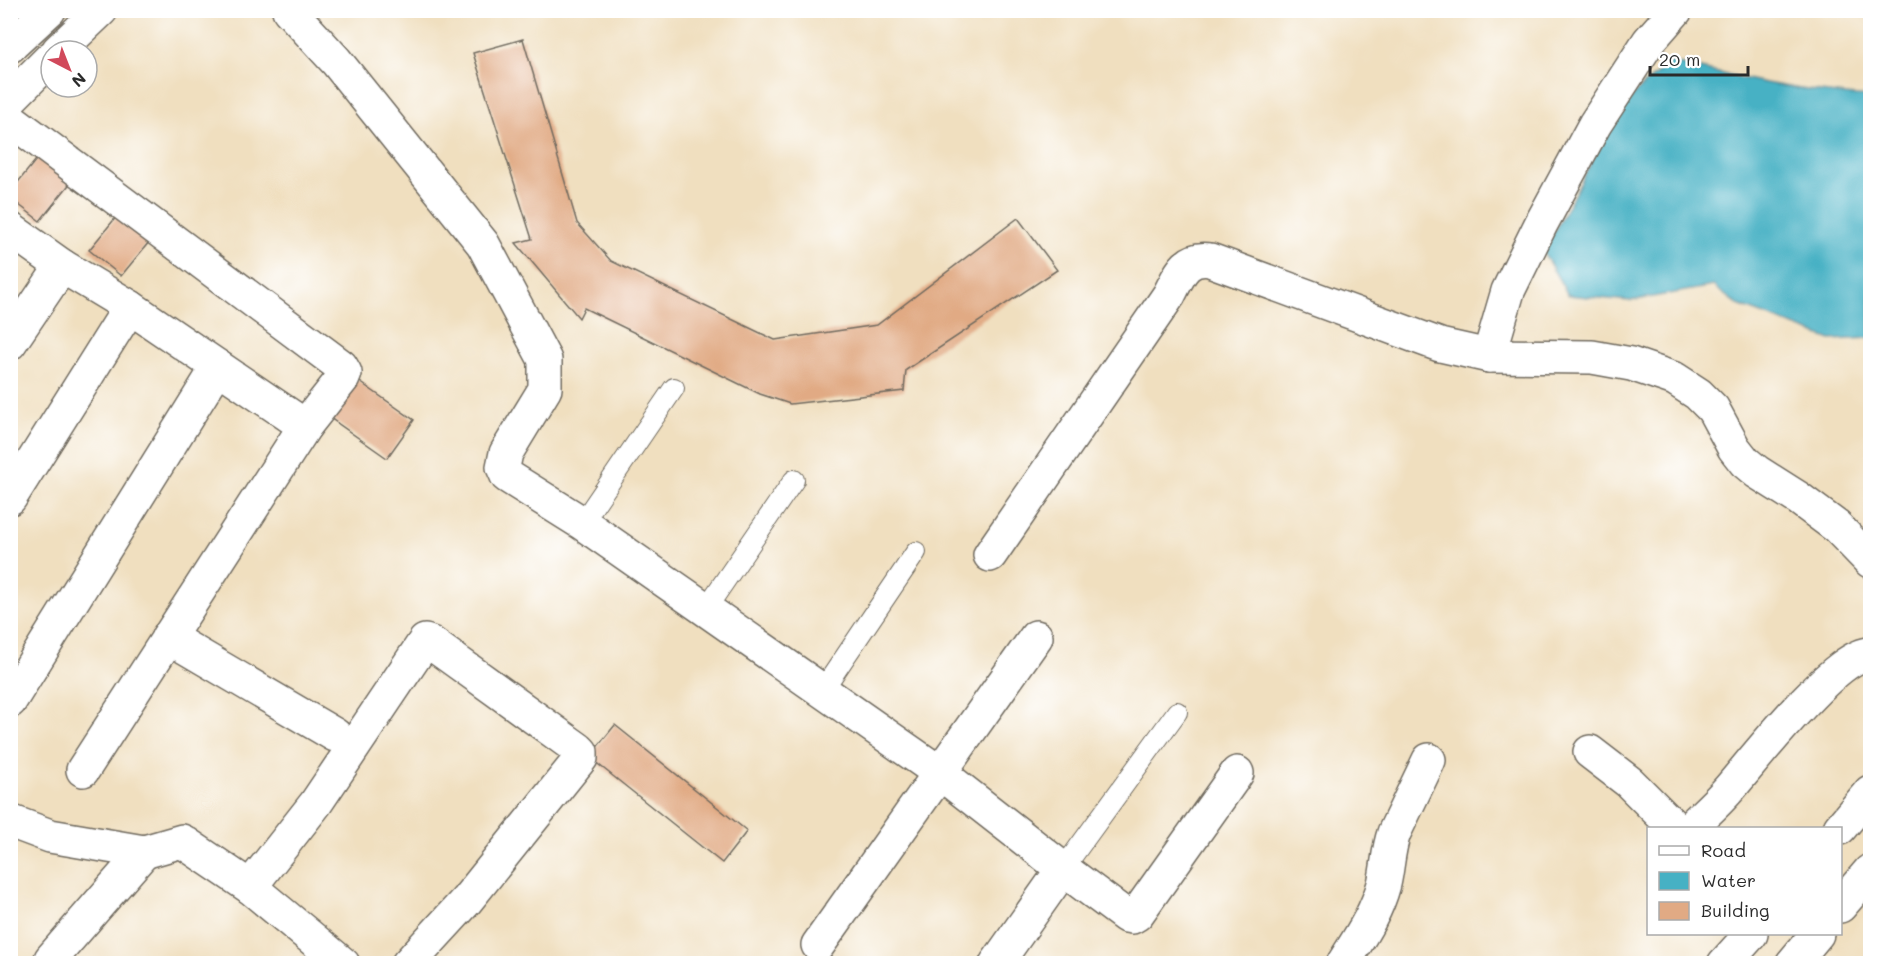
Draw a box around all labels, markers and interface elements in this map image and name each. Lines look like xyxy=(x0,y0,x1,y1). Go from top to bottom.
north arrow xyxy=(39,39,99,99)
scale bar xyxy=(1650,39,1748,77)
text: 20 m xyxy=(1659,47,1700,71)
text: N xyxy=(68,69,91,92)
legend xyxy=(1647,827,1842,935)
text: Road xyxy=(1701,838,1746,862)
text: Water xyxy=(1701,868,1756,892)
text: Building xyxy=(1701,898,1769,922)

